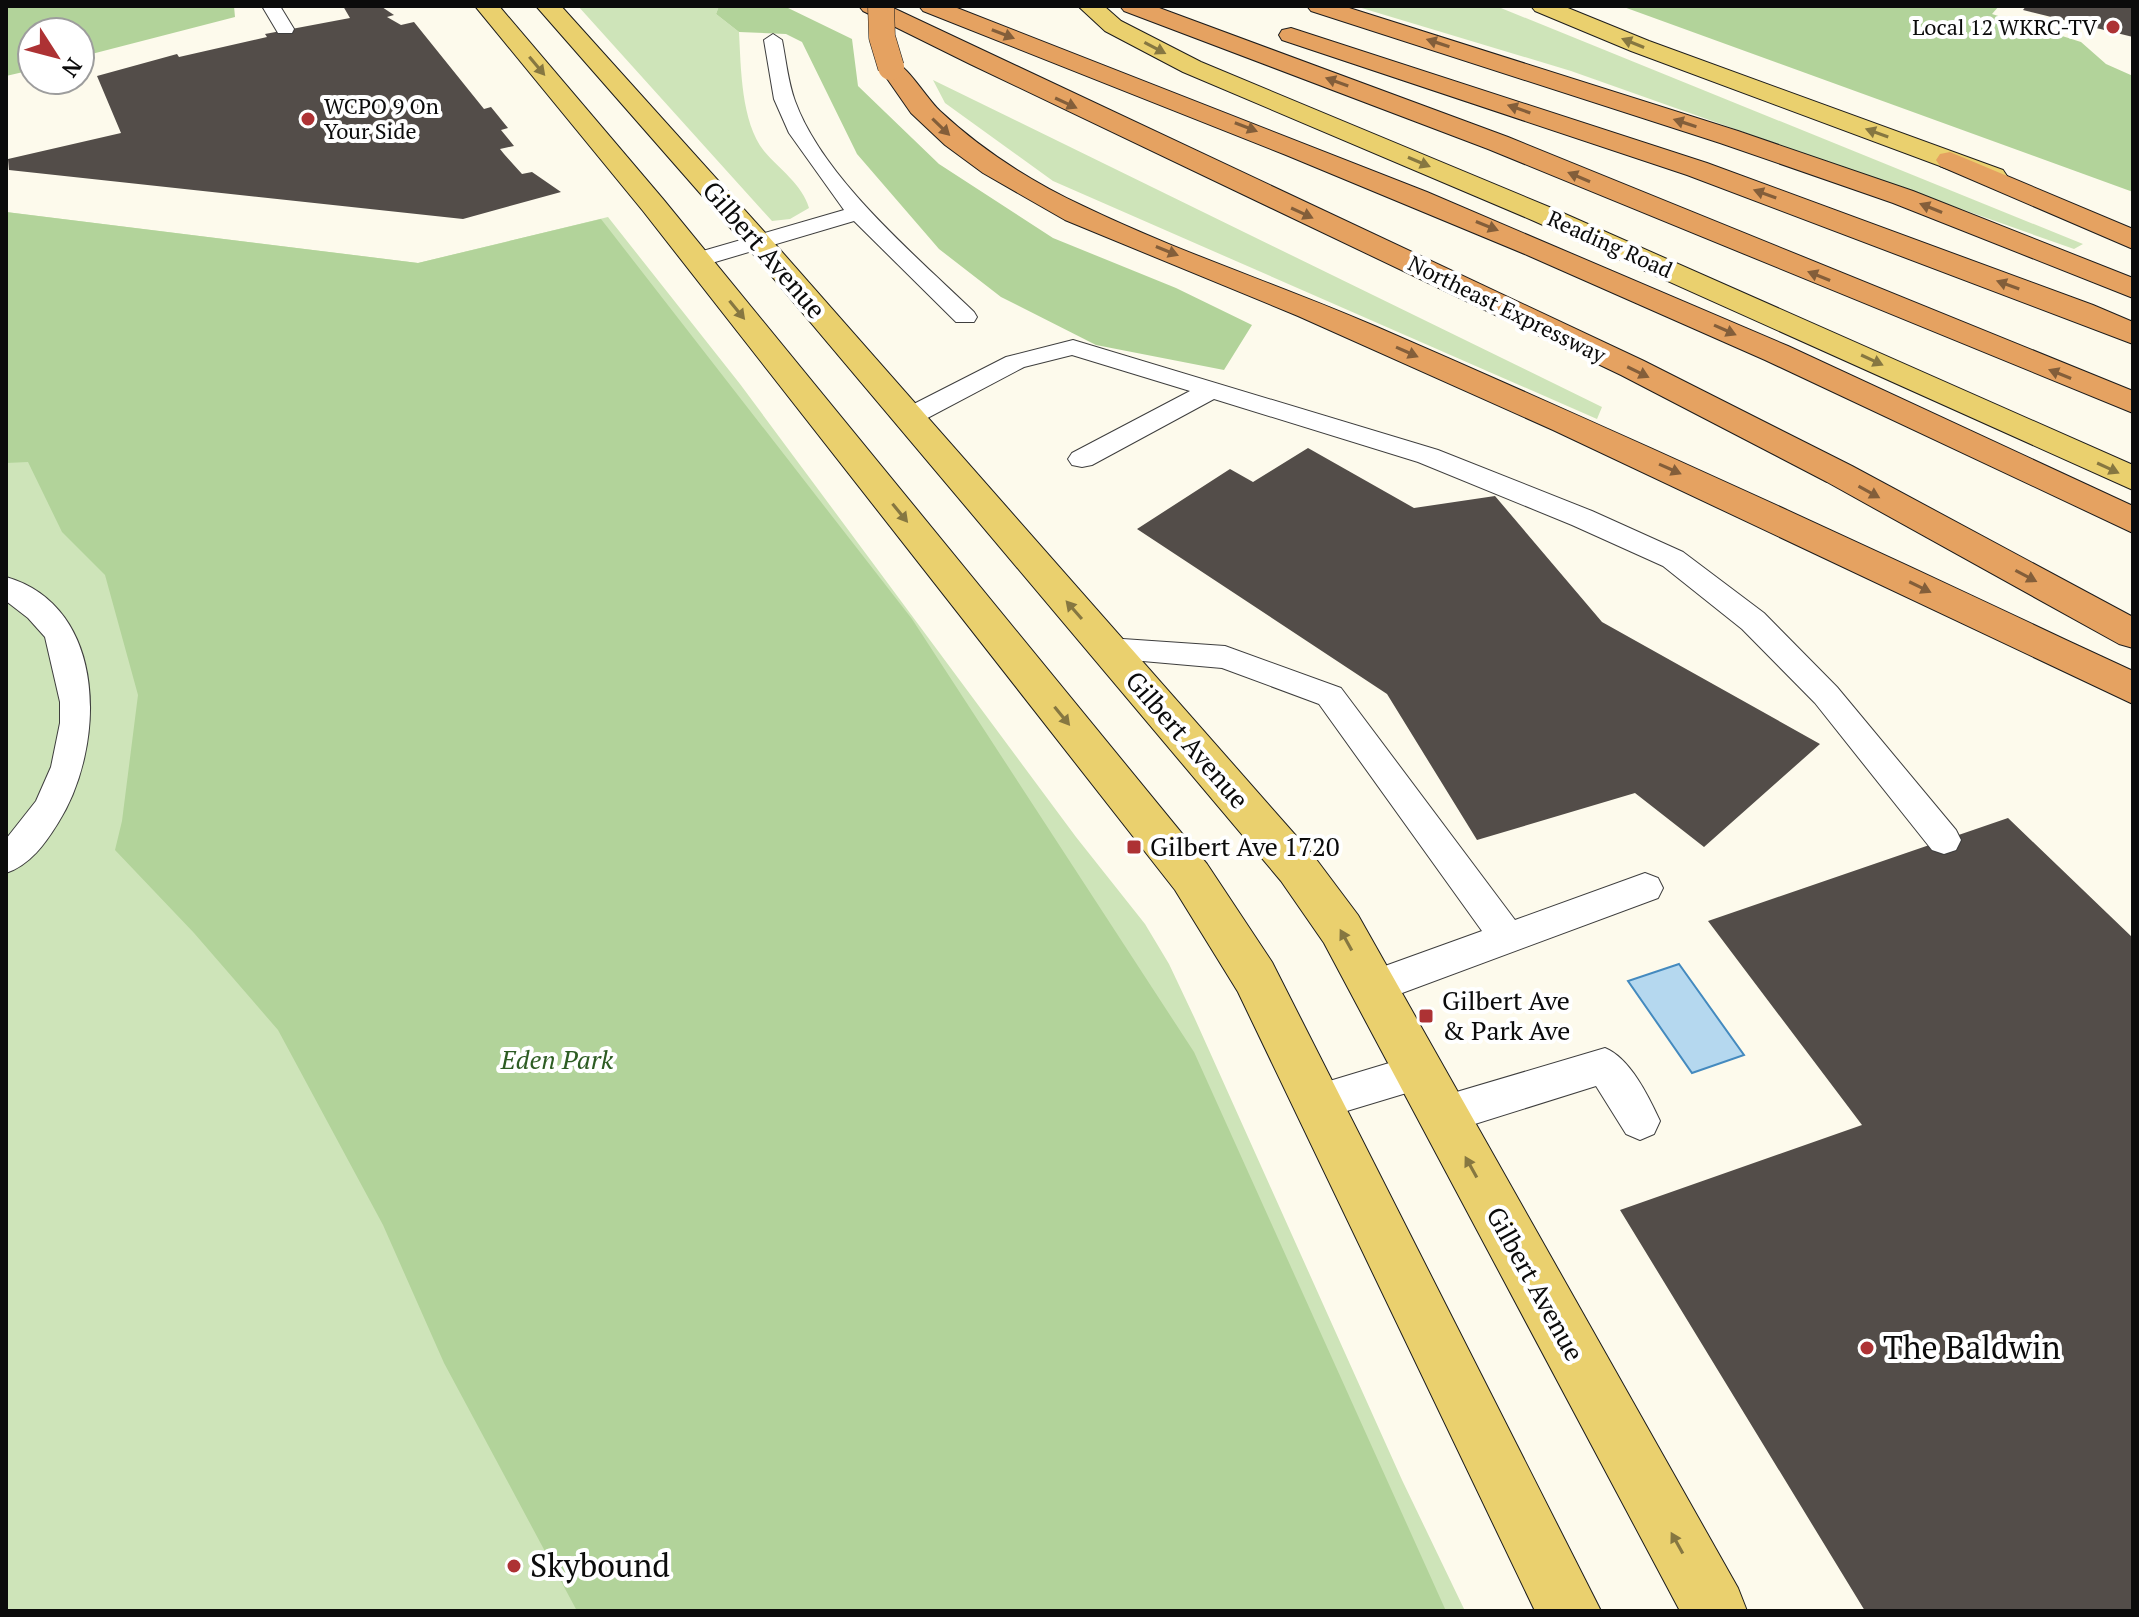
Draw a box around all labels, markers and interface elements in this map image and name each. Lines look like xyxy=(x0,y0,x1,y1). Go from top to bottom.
place label: Local 12 WKRC-TV xyxy=(1912,12,2098,41)
north arrow xyxy=(16,16,96,96)
marker: Local 12 WKRC-TV xyxy=(2104,18,2122,36)
one-way arrow xyxy=(991,28,1015,41)
one-way arrow xyxy=(1425,36,1449,49)
one-way arrow xyxy=(1621,36,1645,49)
one-way arrow xyxy=(1144,41,1166,55)
text: N xyxy=(56,53,89,84)
one-way arrow xyxy=(528,56,545,76)
one-way arrow xyxy=(1325,75,1349,88)
place label: WCPO 9 On Your Side xyxy=(324,91,439,145)
one-way arrow xyxy=(1055,96,1078,110)
one-way arrow xyxy=(1507,103,1531,115)
marker: WCPO 9 On Your Side xyxy=(299,110,317,128)
one-way arrow xyxy=(1673,116,1697,129)
one-way arrow xyxy=(931,117,950,135)
one-way arrow xyxy=(1234,121,1258,134)
one-way arrow xyxy=(1865,126,1889,139)
one-way arrow xyxy=(1407,156,1431,169)
one-way arrow xyxy=(1567,170,1591,183)
street label: Gilbert Avenue xyxy=(696,174,834,325)
one-way arrow xyxy=(1753,187,1777,200)
one-way arrow xyxy=(1919,202,1943,215)
street label: Reading Road xyxy=(1543,203,1677,284)
one-way arrow xyxy=(1291,206,1314,219)
one-way arrow xyxy=(1475,219,1499,232)
one-way arrow xyxy=(1155,245,1179,258)
street label: Northeast Expressway xyxy=(1404,248,1612,369)
one-way arrow xyxy=(1808,270,1831,283)
one-way arrow xyxy=(1996,278,2020,291)
one-way arrow xyxy=(728,300,745,320)
one-way arrow xyxy=(1713,324,1737,337)
one-way arrow xyxy=(1395,345,1419,359)
one-way arrow xyxy=(1860,353,1883,367)
one-way arrow xyxy=(1627,365,1650,379)
one-way arrow xyxy=(2048,367,2072,380)
one-way arrow xyxy=(2096,461,2120,475)
one-way arrow xyxy=(1658,463,1682,476)
one-way arrow xyxy=(1858,484,1880,498)
one-way arrow xyxy=(891,503,908,523)
one-way arrow xyxy=(2014,569,2037,583)
one-way arrow xyxy=(1909,580,1932,594)
one-way arrow xyxy=(1066,600,1083,620)
street label: Gilbert Avenue xyxy=(1119,664,1257,815)
one-way arrow xyxy=(1054,706,1070,726)
place label: Gilbert Ave 1720 xyxy=(1150,829,1340,863)
marker: Gilbert Ave 1720 xyxy=(1125,838,1143,856)
one-way arrow xyxy=(1339,928,1353,951)
place label: Gilbert Ave & Park Ave xyxy=(1442,983,1570,1047)
marker: Gilbert Ave & Park Ave xyxy=(1417,1007,1435,1025)
park label: Eden Park xyxy=(500,1042,614,1076)
one-way arrow xyxy=(1465,1156,1478,1179)
street label: Gilbert Avenue xyxy=(1479,1200,1592,1367)
place label: The Baldwin xyxy=(1883,1326,2061,1368)
marker: The Baldwin xyxy=(1858,1339,1876,1357)
one-way arrow xyxy=(1670,1531,1684,1554)
place label: Skybound xyxy=(530,1544,670,1586)
marker: Skybound xyxy=(505,1557,523,1575)

